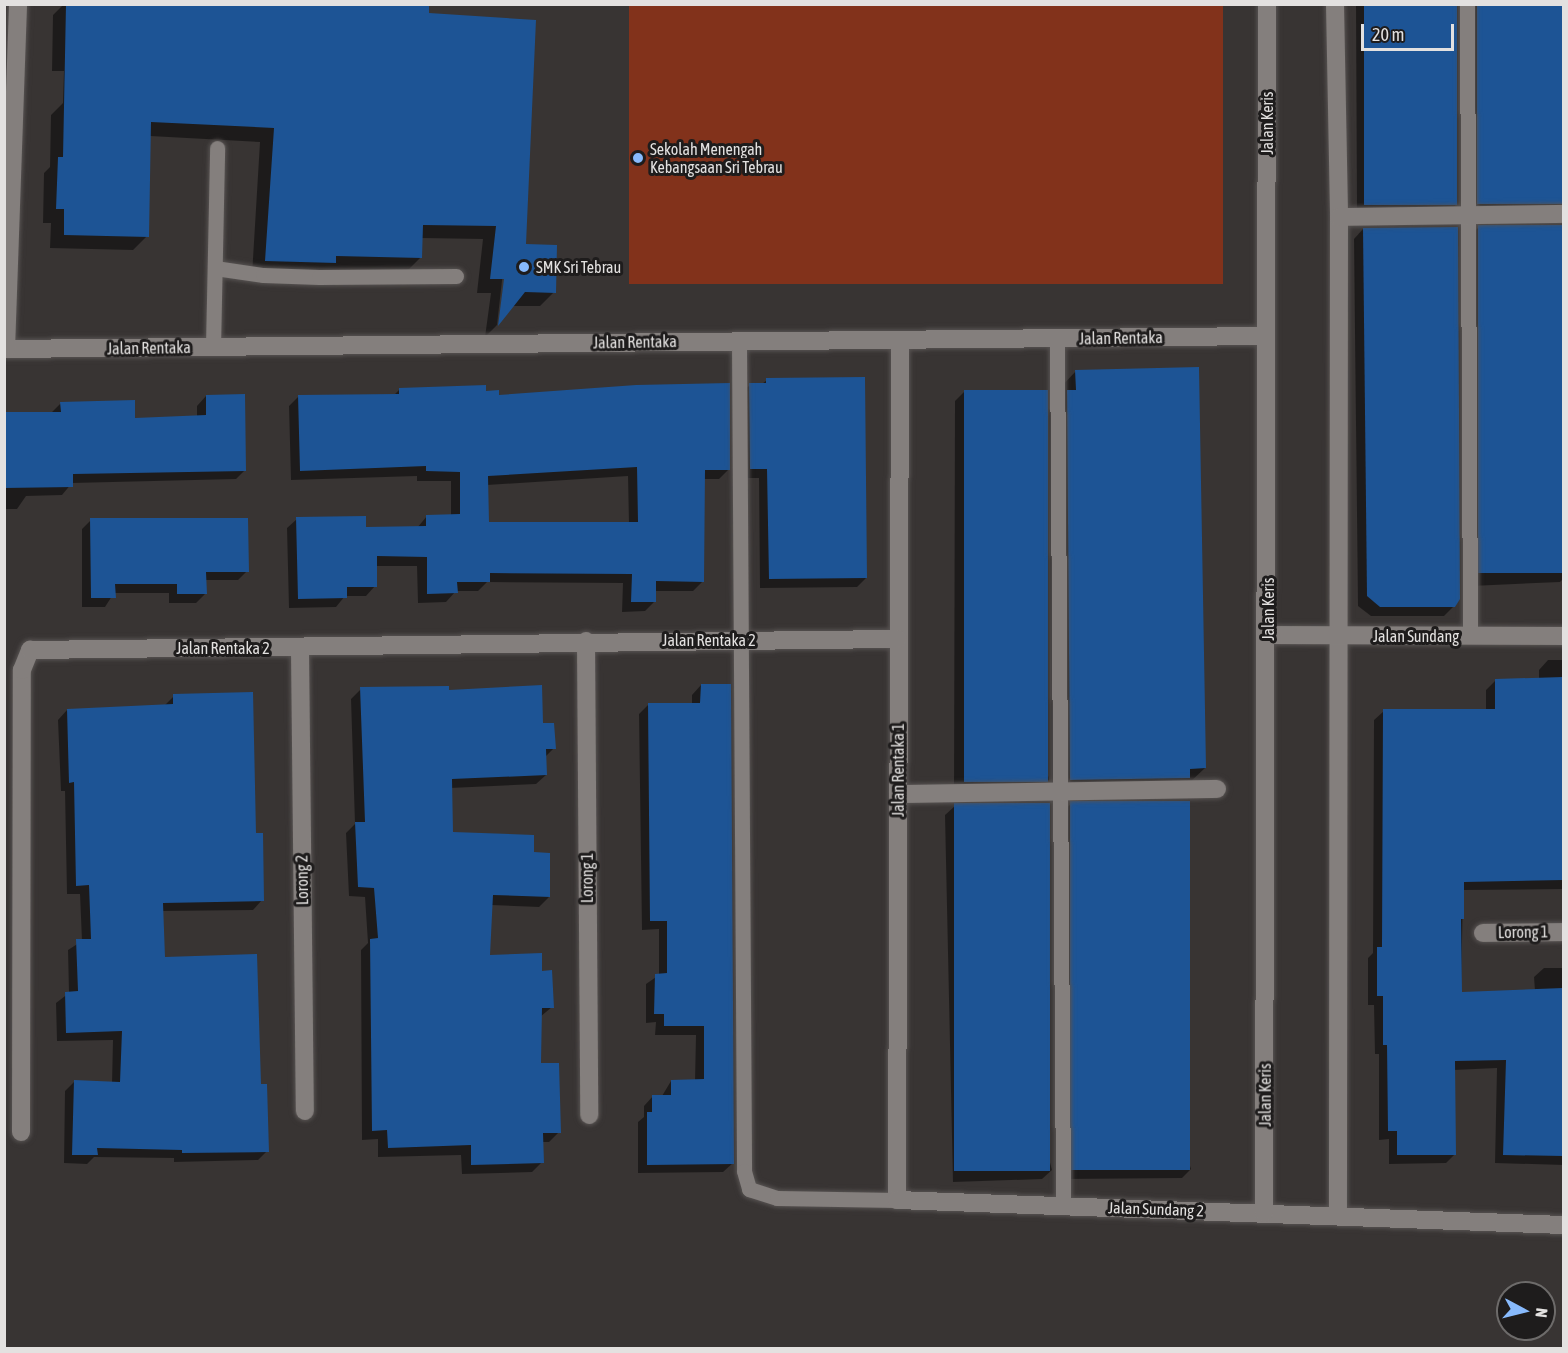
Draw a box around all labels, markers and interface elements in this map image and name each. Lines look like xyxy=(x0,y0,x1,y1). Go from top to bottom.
scale bar xyxy=(1364,12,1457,50)
text: 20 m xyxy=(1372,24,1404,45)
street label: Jalan Keris xyxy=(1257,91,1277,155)
place label: Sekolah Menengah Kebangsaan Sri Tebrau xyxy=(650,139,783,177)
marker: Sekolah Menengah Kebangsaan Sri Tebrau xyxy=(631,151,645,165)
place label: SMK Sri Tebrau xyxy=(536,257,621,277)
marker: SMK Sri Tebrau xyxy=(517,260,531,274)
street label: Jalan Rentaka xyxy=(1079,328,1163,348)
street label: Jalan Rentaka xyxy=(593,332,677,352)
street label: Jalan Rentaka xyxy=(107,338,191,358)
street label: Jalan Keris xyxy=(1258,577,1278,641)
street label: Jalan Sundang xyxy=(1373,626,1459,646)
street label: Jalan Rentaka 2 xyxy=(662,630,756,650)
street label: Jalan Rentaka 2 xyxy=(176,638,270,658)
street label: Jalan Rentaka 1 xyxy=(888,723,908,817)
street label: Lorong 1 xyxy=(577,853,597,903)
street label: Lorong 2 xyxy=(292,855,312,905)
street label: Lorong 1 xyxy=(1498,922,1548,942)
street label: Jalan Keris xyxy=(1255,1063,1275,1127)
street label: Jalan Sundang 2 xyxy=(1108,1198,1204,1220)
north arrow xyxy=(1496,1281,1556,1341)
text: N xyxy=(1532,1307,1551,1319)

